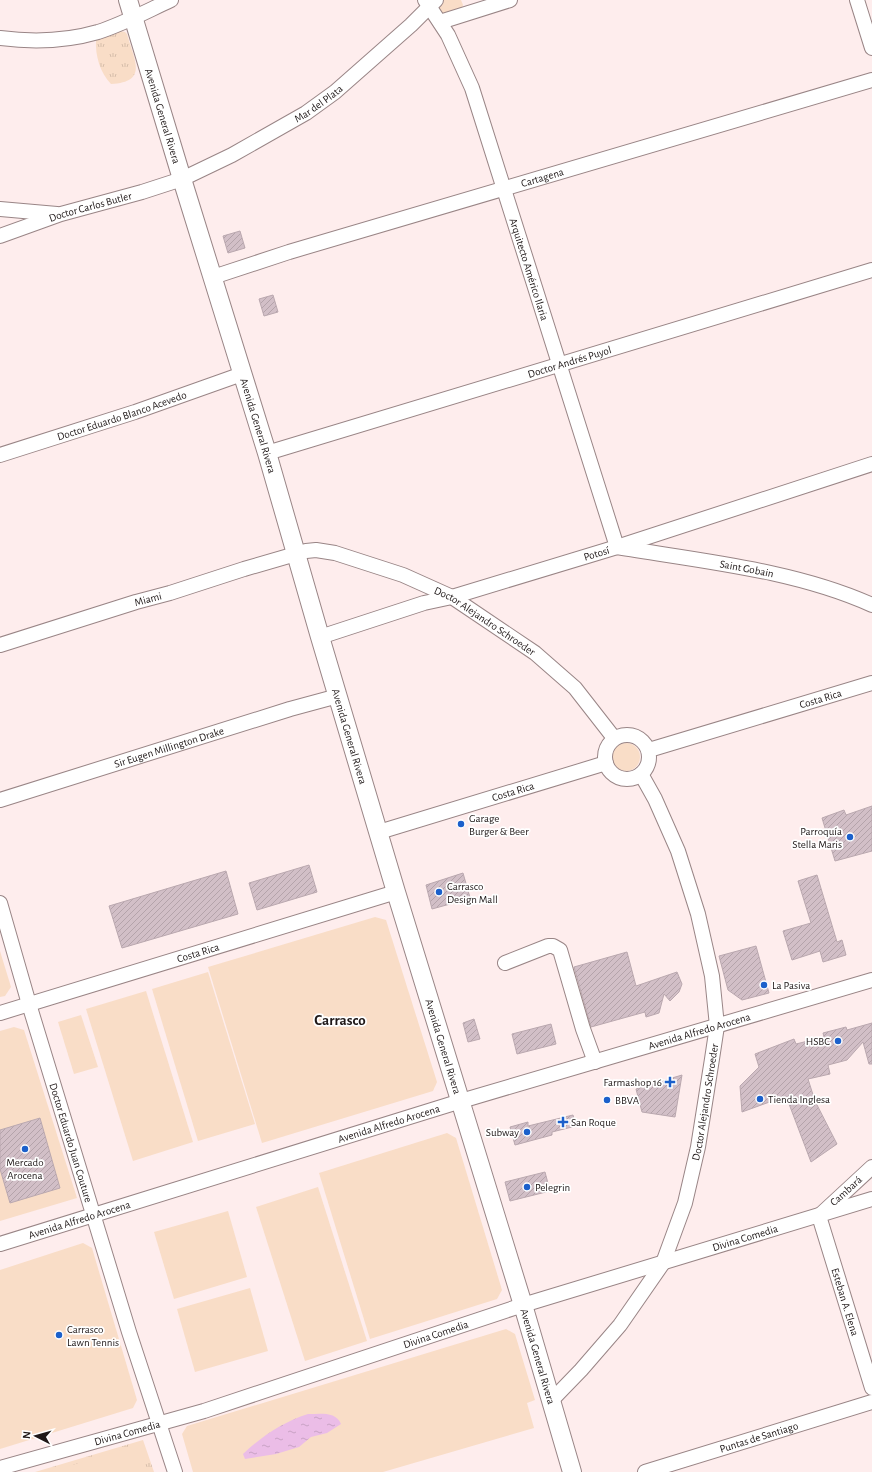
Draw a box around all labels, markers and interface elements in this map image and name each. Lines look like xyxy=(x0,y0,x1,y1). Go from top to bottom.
street label: Avenida General Rivera xyxy=(143,67,183,165)
street label: Mar del Plata xyxy=(292,83,345,124)
street label: Cartagena xyxy=(519,166,565,189)
street label: Doctor Carlos Butler xyxy=(47,189,133,223)
street label: Arquitecto Américo Ilaria xyxy=(508,217,551,322)
street label: Doctor Andrés Puyol xyxy=(526,344,613,379)
street label: Avenida General Rivera xyxy=(239,377,278,474)
street label: Doctor Eduardo Blanco Acevedo xyxy=(56,389,188,442)
street label: Potosí xyxy=(582,544,611,562)
street label: Saint Gobain xyxy=(719,558,775,579)
street label: Doctor Alejandro Schroeder xyxy=(433,584,538,657)
street label: Miami xyxy=(133,590,163,608)
street label: Avenida General Rivera xyxy=(330,687,369,785)
street label: Costa Rica xyxy=(798,687,843,710)
street label: Sir Eugen Millington Drake xyxy=(113,725,225,769)
street label: Costa Rica xyxy=(491,780,535,803)
place label: Garage Burger & Beer xyxy=(469,813,529,837)
marker: Garage Burger & Beer xyxy=(456,819,466,829)
place label: Parroquía Stella Maris xyxy=(792,826,842,850)
marker: Parroquía Stella Maris xyxy=(845,832,855,842)
place label: Carrasco Design Mall xyxy=(447,881,498,905)
marker: Carrasco Design Mall xyxy=(434,887,444,897)
street label: Costa Rica xyxy=(176,941,220,964)
marker: La Pasiva xyxy=(759,980,769,990)
place label: La Pasiva xyxy=(772,980,810,991)
street label: Avenida General Rivera xyxy=(424,998,463,1095)
street label: Avenida Alfredo Arocena xyxy=(647,1011,752,1051)
district label: Carrasco xyxy=(314,1013,366,1028)
place label: HSBC xyxy=(806,1036,830,1047)
marker: HSBC xyxy=(833,1036,843,1046)
street label: Doctor Alejandro Schroeder xyxy=(690,1042,720,1162)
place label: Farmashop 16 xyxy=(604,1077,662,1088)
marker: Farmashop 16 xyxy=(665,1077,675,1087)
street label: Doctor Eduardo Juan Couture xyxy=(48,1082,95,1204)
marker: Tienda Inglesa xyxy=(755,1094,765,1104)
place label: Tienda Inglesa xyxy=(768,1094,830,1105)
marker: BBVA xyxy=(602,1095,612,1105)
place label: BBVA xyxy=(615,1095,640,1106)
street label: Avenida Alfredo Arocena xyxy=(336,1102,441,1144)
marker: San Roque xyxy=(558,1117,568,1127)
place label: San Roque xyxy=(571,1117,616,1128)
place label: Subway xyxy=(486,1127,519,1138)
marker: Subway xyxy=(522,1127,532,1137)
marker: Mercado Arocena xyxy=(20,1144,30,1154)
place label: Mercado Arocena xyxy=(6,1157,44,1181)
street label: Cambará xyxy=(828,1174,864,1208)
marker: Pelegrin xyxy=(522,1182,532,1192)
place label: Pelegrin xyxy=(535,1182,570,1193)
street label: Avenida Alfredo Arocena xyxy=(27,1198,132,1240)
street label: Divina Comedia xyxy=(711,1222,779,1253)
street label: Esteban A. Elena xyxy=(830,1266,861,1337)
street label: Avenida General Rivera xyxy=(519,1307,557,1405)
street label: Divina Comedia xyxy=(402,1318,470,1350)
place label: Carrasco Lawn Tennis xyxy=(67,1324,119,1348)
marker: Carrasco Lawn Tennis xyxy=(54,1330,64,1340)
north arrow xyxy=(16,1416,56,1456)
street label: Divina Comedia xyxy=(93,1418,161,1447)
street label: Puntas de Santiago xyxy=(718,1420,799,1454)
text: N xyxy=(21,1431,32,1439)

